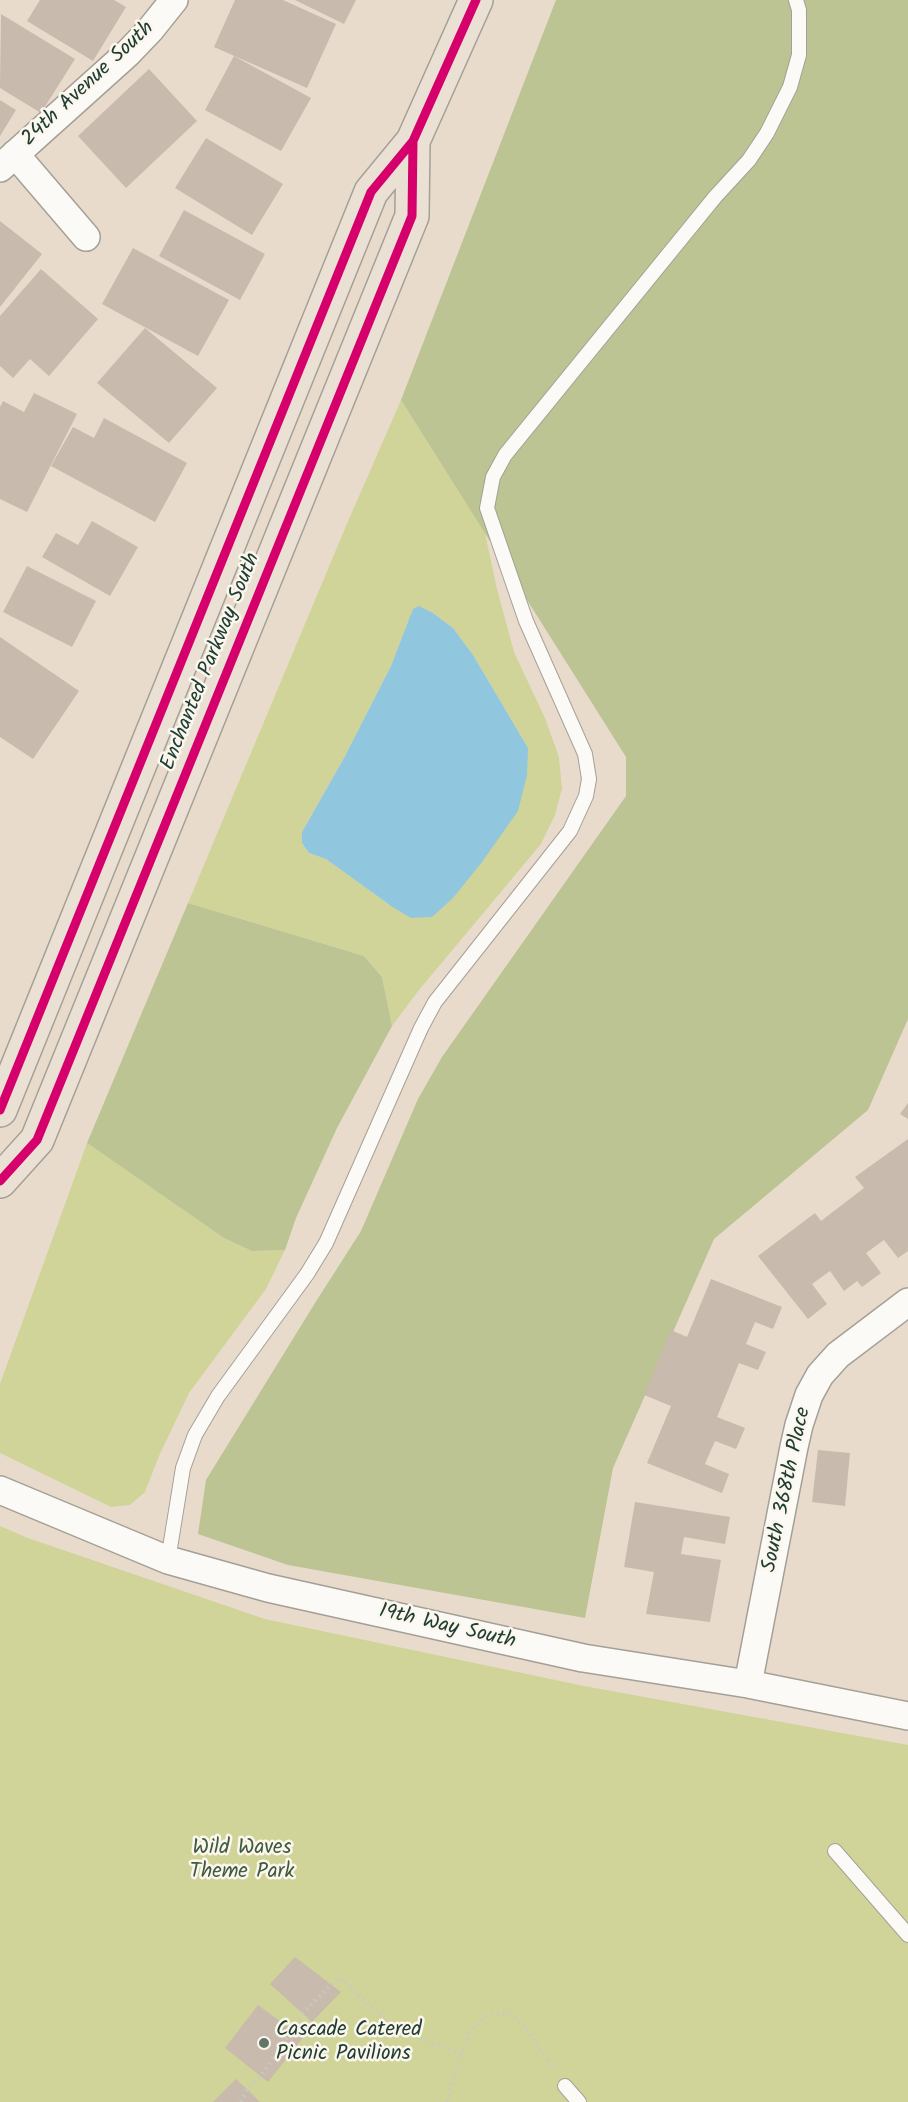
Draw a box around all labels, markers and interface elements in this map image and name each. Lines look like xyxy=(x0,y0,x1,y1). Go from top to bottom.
street label: 24th Avenue South xyxy=(18,17,160,153)
street label: Enchanted Parkway South xyxy=(157,550,267,774)
street label: South 368th Place xyxy=(758,1405,818,1575)
street label: 19th Way South xyxy=(376,1600,518,1656)
park label: Wild Waves Theme Park xyxy=(190,1836,294,1886)
place label: Cascade Catered Picnic Pavilions xyxy=(276,2018,422,2068)
marker: Cascade Catered Picnic Pavilions xyxy=(257,2036,271,2050)

